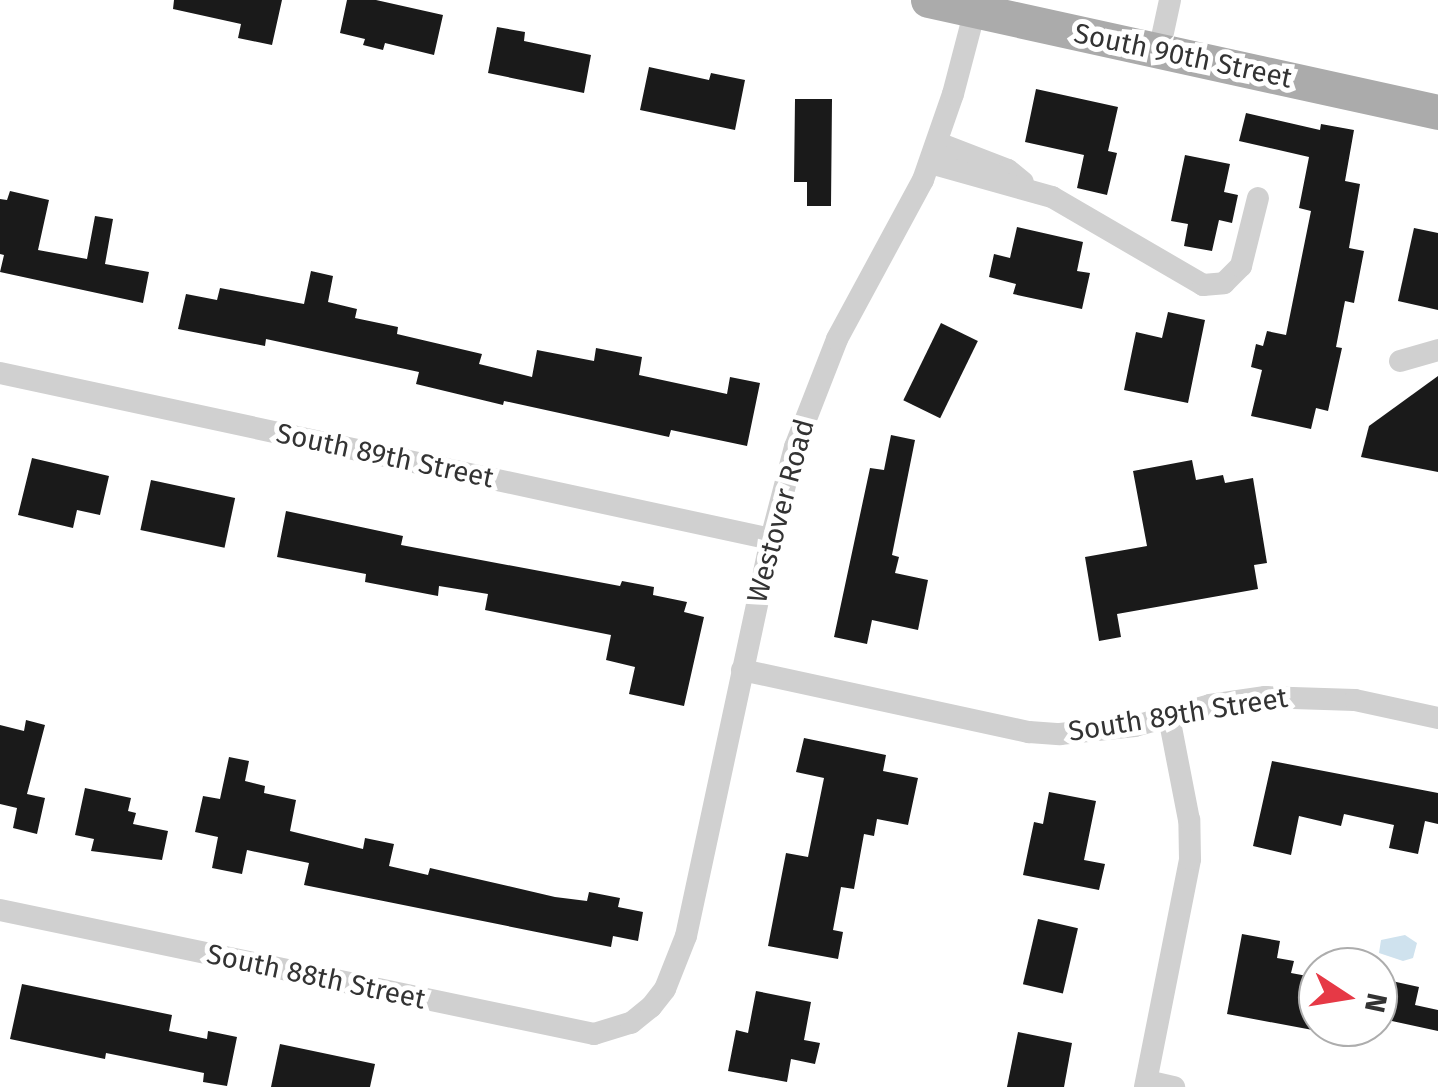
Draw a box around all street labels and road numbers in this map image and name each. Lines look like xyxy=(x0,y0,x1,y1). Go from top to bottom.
street label: South 90th Street xyxy=(1071,16,1295,96)
street label: Westover Road xyxy=(740,415,822,607)
street label: South 89th Street xyxy=(273,417,497,495)
street label: South 89th Street xyxy=(1066,681,1290,749)
street label: South 88th Street xyxy=(204,937,428,1017)

